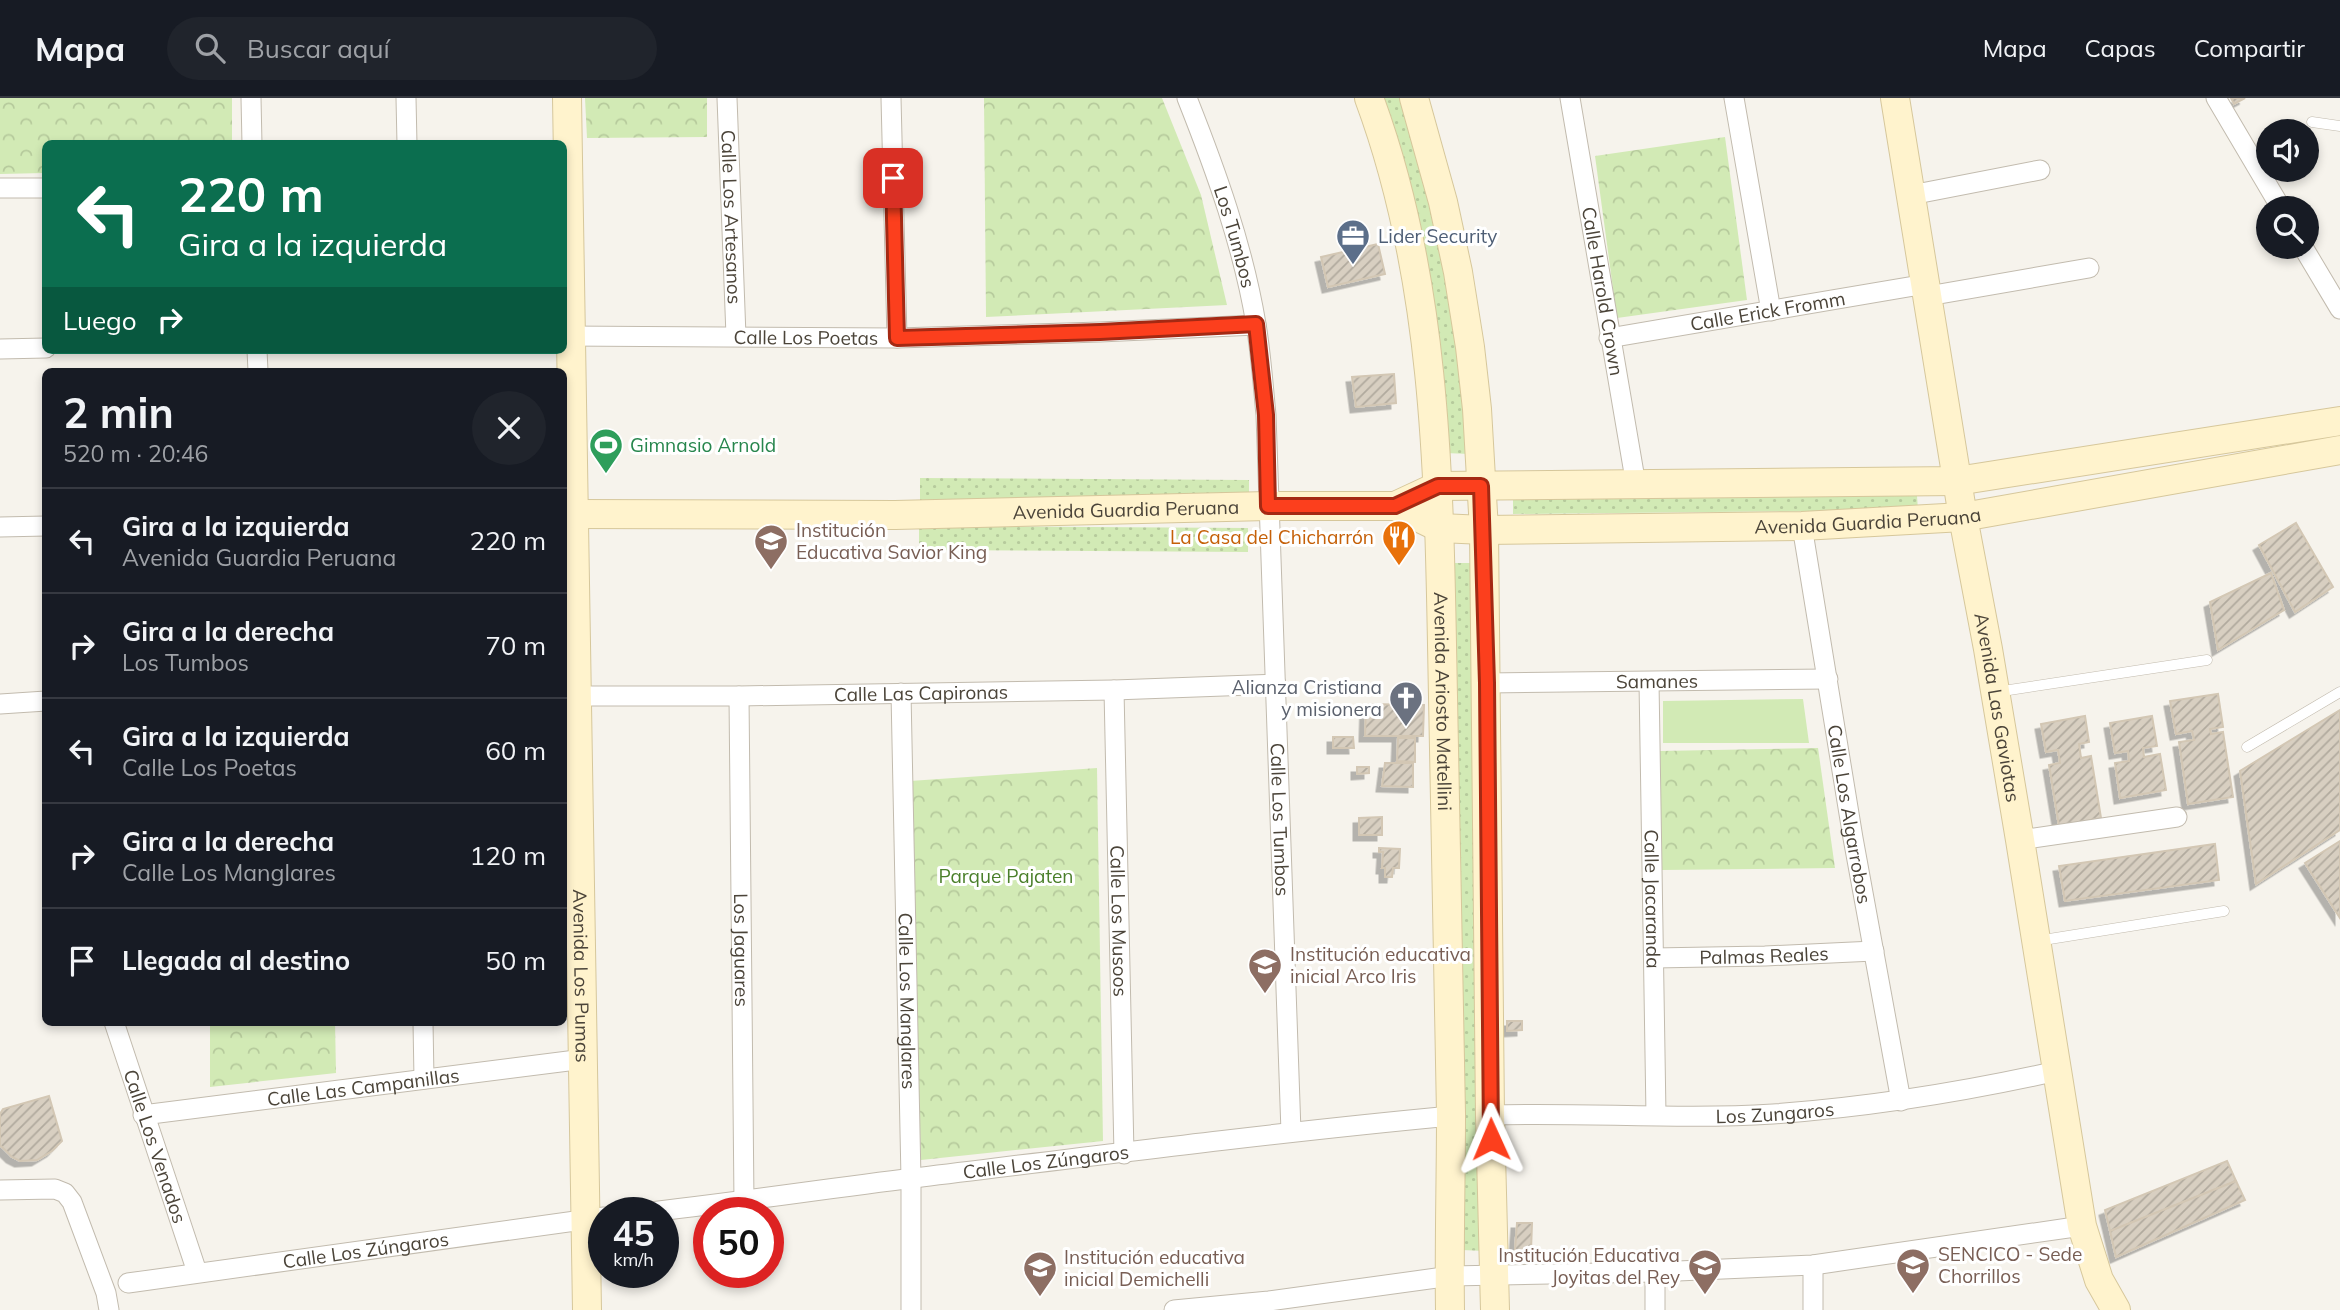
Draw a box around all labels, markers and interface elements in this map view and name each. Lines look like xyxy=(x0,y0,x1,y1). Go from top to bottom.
search box xyxy=(167,17,657,80)
text: Mapa xyxy=(35,28,125,69)
icon: search xyxy=(191,29,229,67)
text: Buscar aquí xyxy=(247,32,390,65)
text: Mapa xyxy=(1983,33,2047,63)
text: Capas xyxy=(2085,33,2156,63)
text: Compartir xyxy=(2194,33,2305,63)
map controls xyxy=(2256,119,2319,259)
button: sound xyxy=(2256,119,2319,182)
street label: Calle Los Artesanos xyxy=(716,129,747,305)
pin xyxy=(863,148,923,208)
icon: arrive xyxy=(874,159,912,197)
text: 220 m xyxy=(178,163,324,224)
icon: left xyxy=(63,168,154,259)
street label: Los Tumbos xyxy=(1209,183,1261,290)
button: search xyxy=(2256,196,2319,259)
street label: Calle Harold Crown xyxy=(1577,205,1629,378)
office icon: Lider Security xyxy=(1334,217,1372,266)
text: Gira a la izquierda xyxy=(178,224,447,264)
place label: Lider Security xyxy=(1378,224,1497,248)
street label: Calle Erick Fromm xyxy=(1688,286,1847,336)
icon: right xyxy=(151,301,189,339)
text: Luego xyxy=(63,304,137,337)
street label: Calle Los Poetas xyxy=(734,325,878,350)
text: 2 min xyxy=(63,386,174,439)
button: close xyxy=(472,391,546,465)
sports icon: Gimnasio Arnold xyxy=(587,426,625,475)
place label: Gimnasio Arnold xyxy=(630,433,776,457)
text: 520 m · 20:46 xyxy=(63,439,208,468)
street label: Avenida Guardia Peruana xyxy=(1012,495,1240,524)
street label: Avenida Guardia Peruana xyxy=(1754,502,1983,539)
text: Gira a la izquierda xyxy=(122,510,350,543)
place label: Institución Educativa Savior King xyxy=(796,518,987,564)
restaurant icon: La Casa del Chicharrón xyxy=(1380,518,1418,567)
icon: left xyxy=(63,522,101,560)
school or university icon: Institución Educativa Savior King xyxy=(752,522,790,571)
text: 220 m xyxy=(470,524,546,557)
place label: La Casa del Chicharrón xyxy=(1170,525,1374,549)
text: Avenida Guardia Peruana xyxy=(122,543,396,572)
street label: Avenida Ariosto Matellini xyxy=(1429,592,1457,811)
street label: Avenida Las Gaviotas xyxy=(1969,611,2025,804)
text: Gira a la derecha xyxy=(122,615,334,648)
icon: right xyxy=(63,627,101,665)
text: 70 m xyxy=(485,629,546,662)
text: Los Tumbos xyxy=(122,648,249,677)
street label: Samanes xyxy=(1616,669,1698,693)
place label: Alianza Cristiana y misionera xyxy=(1231,675,1382,721)
church icon: Alianza Cristiana y misionera xyxy=(1387,679,1425,728)
street label: Calle Las Capironas xyxy=(834,680,1008,706)
text: Gira a la izquierda xyxy=(122,720,350,753)
street label: Calle Los Algarrobos xyxy=(1823,723,1877,906)
icon: left xyxy=(63,732,101,770)
text: 60 m xyxy=(485,734,546,767)
street label: Calle Los Tumbos xyxy=(1265,742,1295,897)
text: Calle Los Poetas xyxy=(122,753,297,782)
text: Gira a la derecha xyxy=(122,825,334,858)
street label: Calle Jacaranda xyxy=(1639,829,1666,969)
icon: right xyxy=(63,837,101,875)
text: 120 m xyxy=(470,839,546,872)
street label: Calle Los Musoos xyxy=(1105,845,1133,997)
text: Calle Los Manglares xyxy=(122,858,336,887)
park label: Parque Pajaten xyxy=(938,864,1074,888)
street label: Avenida Los Pumas xyxy=(568,889,595,1063)
street label: Los Jaguares xyxy=(729,893,754,1007)
street label: Calle Los Manglares xyxy=(894,912,921,1090)
street label: Palmas Reales xyxy=(1699,941,1829,969)
icon: arrive xyxy=(63,942,101,980)
place label: Institución educativa inicial Arco Iris xyxy=(1290,942,1471,988)
text: Llegada al destino xyxy=(122,944,350,977)
text: 50 m xyxy=(485,944,546,977)
school or university icon: Institución educativa inicial Arco Iris xyxy=(1246,946,1284,995)
street label: Calle Las Campanillas xyxy=(266,1063,461,1111)
street label: Calle Los Venados xyxy=(119,1066,192,1226)
street label: Los Zungaros xyxy=(1715,1097,1835,1128)
position arrow xyxy=(1454,1102,1528,1176)
street label: Calle Los Zúngaros xyxy=(961,1140,1130,1184)
speed limit sign: 50 xyxy=(693,1197,784,1288)
text: 45 xyxy=(612,1211,655,1255)
street label: Calle Los Zúngaros xyxy=(281,1227,450,1273)
place label: SENCICO - Sede Chorrillos xyxy=(1938,1242,2082,1288)
place label: Institución Educativa Joyitas del Rey xyxy=(1498,1243,1680,1289)
place label: Institución educativa inicial Demichelli xyxy=(1064,1245,1245,1291)
school or university icon: SENCICO - Sede Chorrillos xyxy=(1894,1246,1932,1295)
school or university icon: Institución Educativa Joyitas del Rey xyxy=(1686,1247,1724,1296)
text: km/h xyxy=(613,1248,654,1271)
school or university icon: Institución educativa inicial Demichelli xyxy=(1021,1249,1059,1298)

